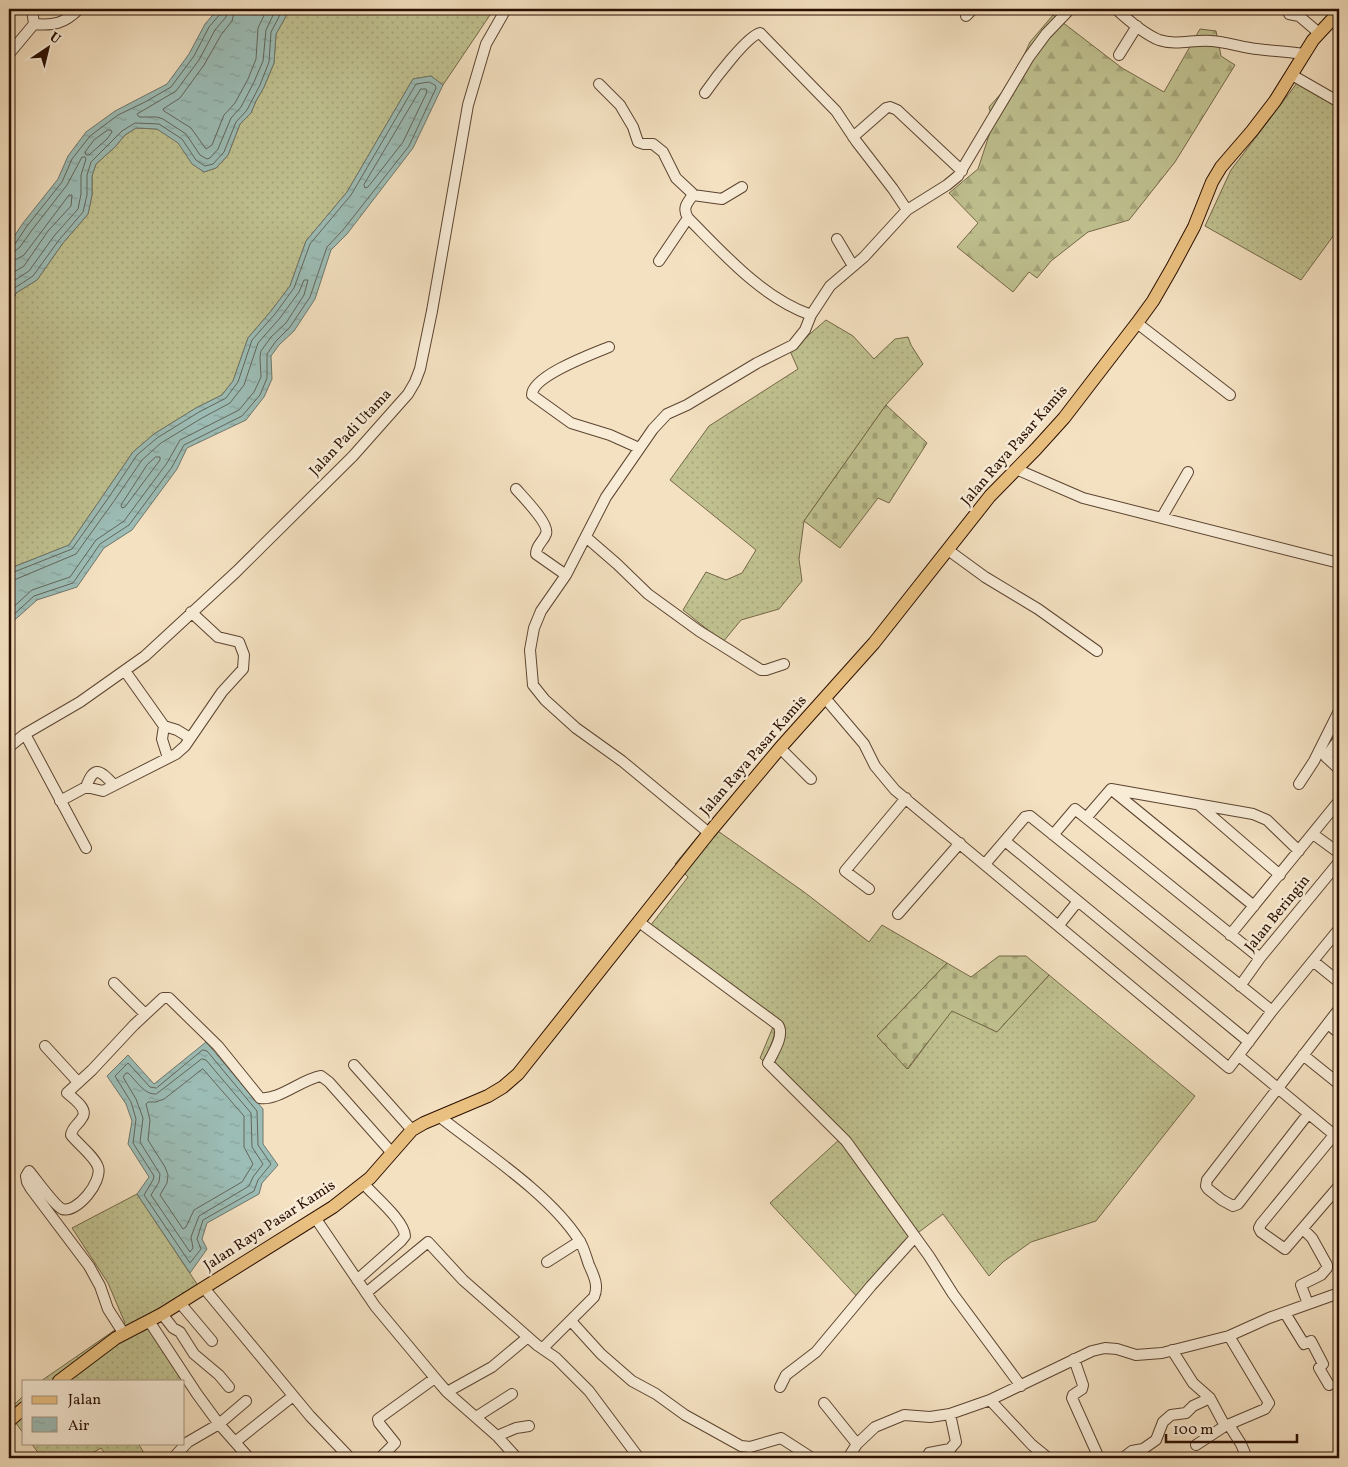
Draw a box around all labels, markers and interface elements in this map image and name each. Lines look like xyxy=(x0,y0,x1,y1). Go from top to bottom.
north arrow xyxy=(22,22,72,72)
text: U xyxy=(45,28,64,49)
street label: Jalan Raya Pasar Kamis xyxy=(957,381,1073,511)
street label: Jalan Padi Utama xyxy=(305,385,397,481)
street label: Jalan Raya Pasar Kamis xyxy=(696,691,812,821)
street label: Jalan Beringin xyxy=(1240,871,1316,957)
street label: Jalan Raya Pasar Kamis xyxy=(200,1175,340,1277)
legend xyxy=(22,1380,185,1444)
text: Jalan xyxy=(68,1390,101,1411)
scale bar xyxy=(1166,1412,1297,1444)
text: Air xyxy=(68,1416,89,1437)
text: 100 m xyxy=(1173,1420,1213,1441)

